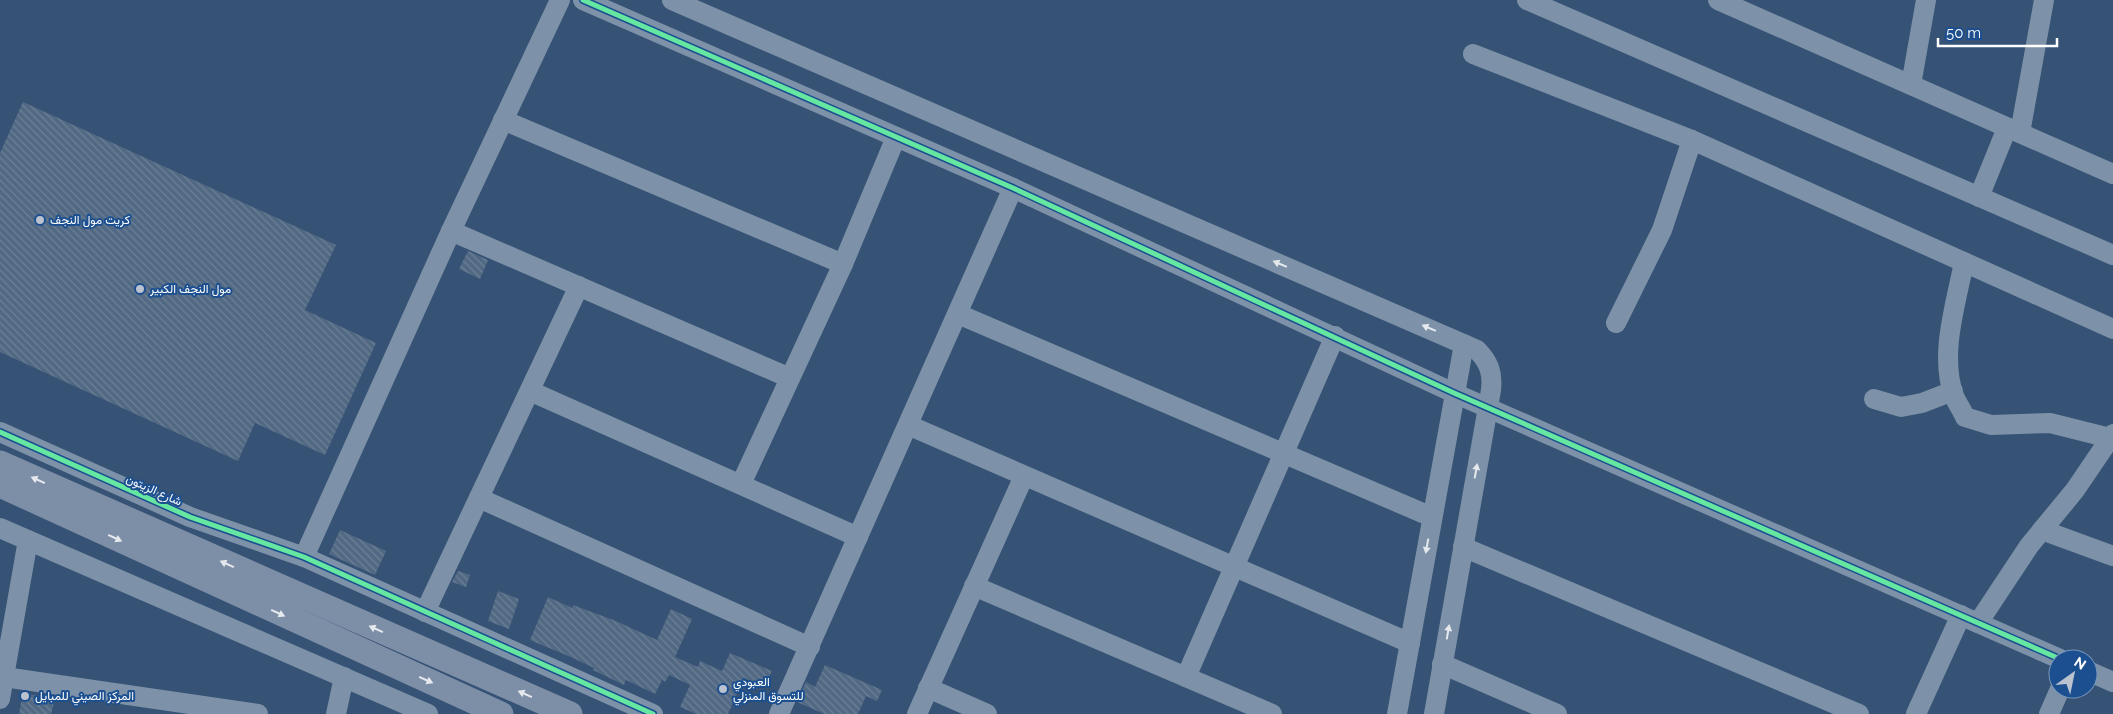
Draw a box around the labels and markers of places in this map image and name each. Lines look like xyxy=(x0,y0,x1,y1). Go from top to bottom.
place label: كريت مول النجف xyxy=(50,213,130,228)
marker: كريت مول النجف xyxy=(34,214,46,226)
place label: مول النجف الكبير xyxy=(149,282,231,297)
marker: مول النجف الكبير xyxy=(134,283,146,295)
place label: العبودي للتسوق المنزلي xyxy=(733,675,804,706)
marker: العبودي للتسوق المنزلي xyxy=(717,683,729,695)
place label: المركز الصيني للمبايل xyxy=(35,689,134,706)
marker: المركز الصيني للمبايل xyxy=(19,690,31,702)

